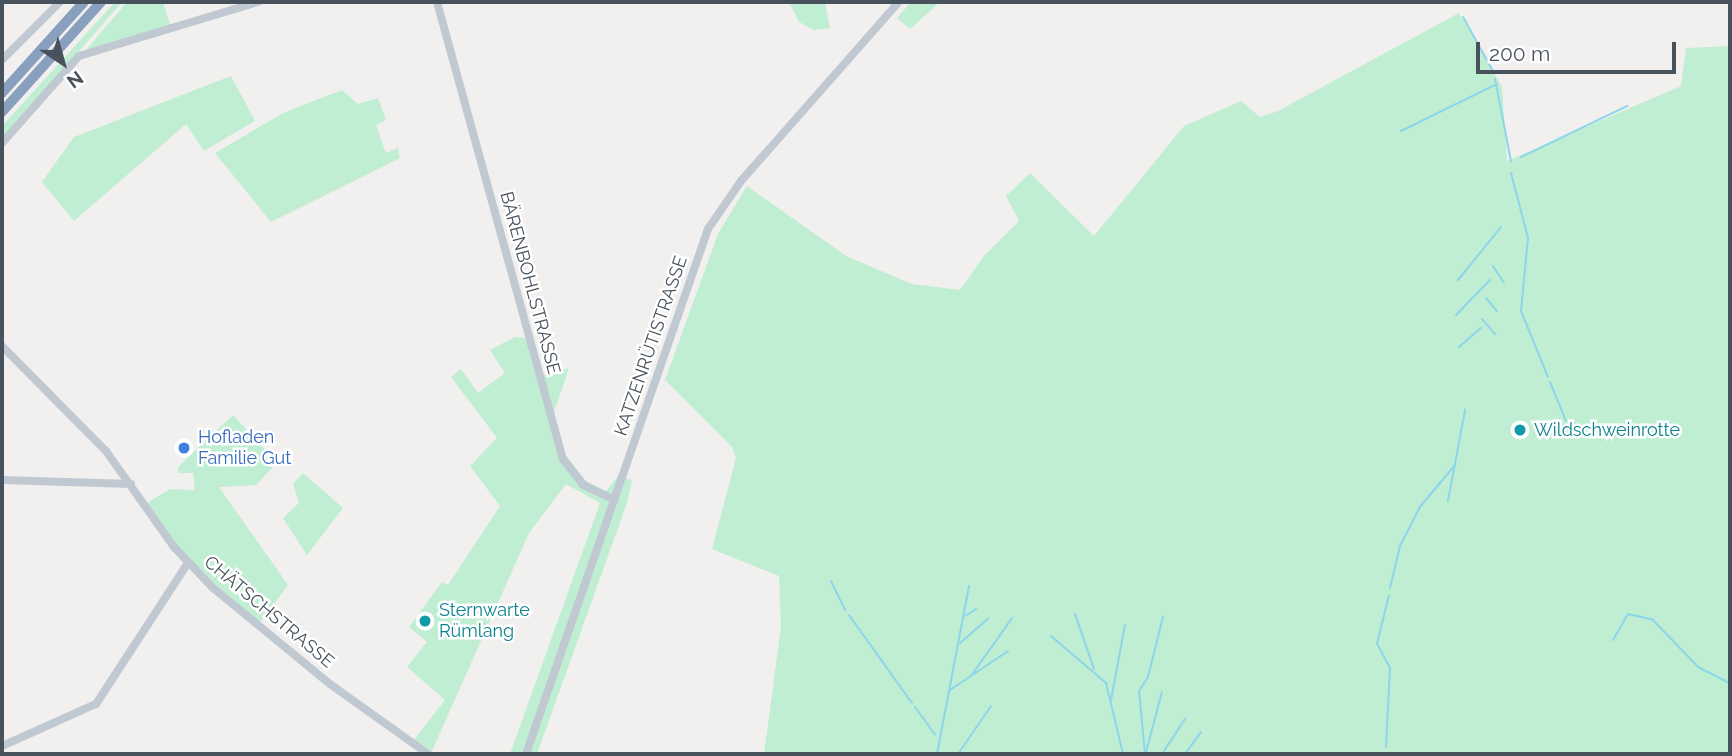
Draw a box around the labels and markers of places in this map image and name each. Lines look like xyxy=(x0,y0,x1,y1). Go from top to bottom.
place label: Wildschweinrotte xyxy=(1534,419,1680,441)
marker: Wildschweinrotte xyxy=(1512,422,1528,438)
place label: Hofladen Familie Gut xyxy=(198,427,291,470)
marker: Hofladen Familie Gut xyxy=(176,440,192,456)
place label: Sternwarte Rümlang xyxy=(439,600,530,642)
marker: Sternwarte Rümlang xyxy=(417,613,433,629)

